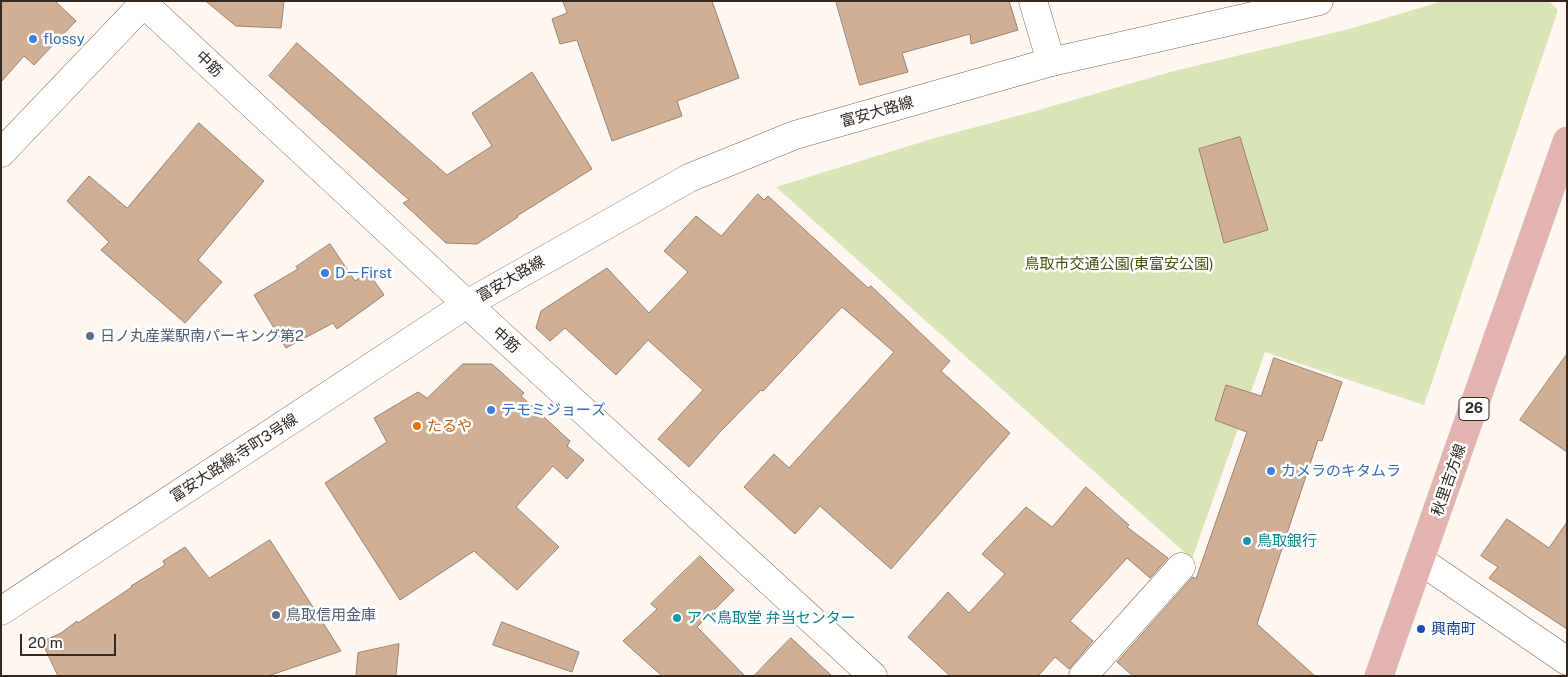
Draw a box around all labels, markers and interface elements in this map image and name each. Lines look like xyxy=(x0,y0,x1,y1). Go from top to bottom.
place label: flossy xyxy=(43,30,85,48)
marker: flossy xyxy=(27,33,39,45)
street label: 中筋 xyxy=(192,47,226,81)
street label: 富安大路線 xyxy=(838,93,916,131)
street label: 富安大路線 xyxy=(474,252,548,306)
park label: 鳥取市交通公園(東富安公園) xyxy=(1024,255,1214,273)
place label: D－First xyxy=(335,264,392,282)
marker: D－First xyxy=(319,267,331,279)
street label: 中筋 xyxy=(489,323,523,357)
place label: 日ノ丸産業駅南パーキング第2 xyxy=(100,327,304,345)
marker: 日ノ丸産業駅南パーキング第2 xyxy=(84,330,96,342)
road number: 26 xyxy=(1459,398,1489,420)
place label: テモミジョーズ xyxy=(501,401,606,419)
marker: テモミジョーズ xyxy=(485,404,497,416)
street label: 富安大路線;寺町3号線 xyxy=(167,410,301,506)
place label: たるや xyxy=(427,417,472,435)
marker: たるや xyxy=(411,420,423,432)
street label: 秋里吉方線 xyxy=(1428,442,1470,518)
place label: カメラのキタムラ xyxy=(1281,462,1401,480)
marker: カメラのキタムラ xyxy=(1265,465,1277,477)
place label: 鳥取銀行 xyxy=(1257,532,1317,550)
marker: 鳥取銀行 xyxy=(1241,535,1253,547)
place label: 鳥取信用金庫 xyxy=(286,606,376,624)
marker: 鳥取信用金庫 xyxy=(270,609,282,621)
place label: アベ鳥取堂 弁当センター xyxy=(687,609,856,627)
marker: アベ鳥取堂 弁当センター xyxy=(671,612,683,624)
place label: 興南町 xyxy=(1431,620,1476,638)
marker: 興南町 xyxy=(1415,623,1427,635)
scale bar xyxy=(22,624,119,656)
text: 20 m xyxy=(28,634,63,651)

